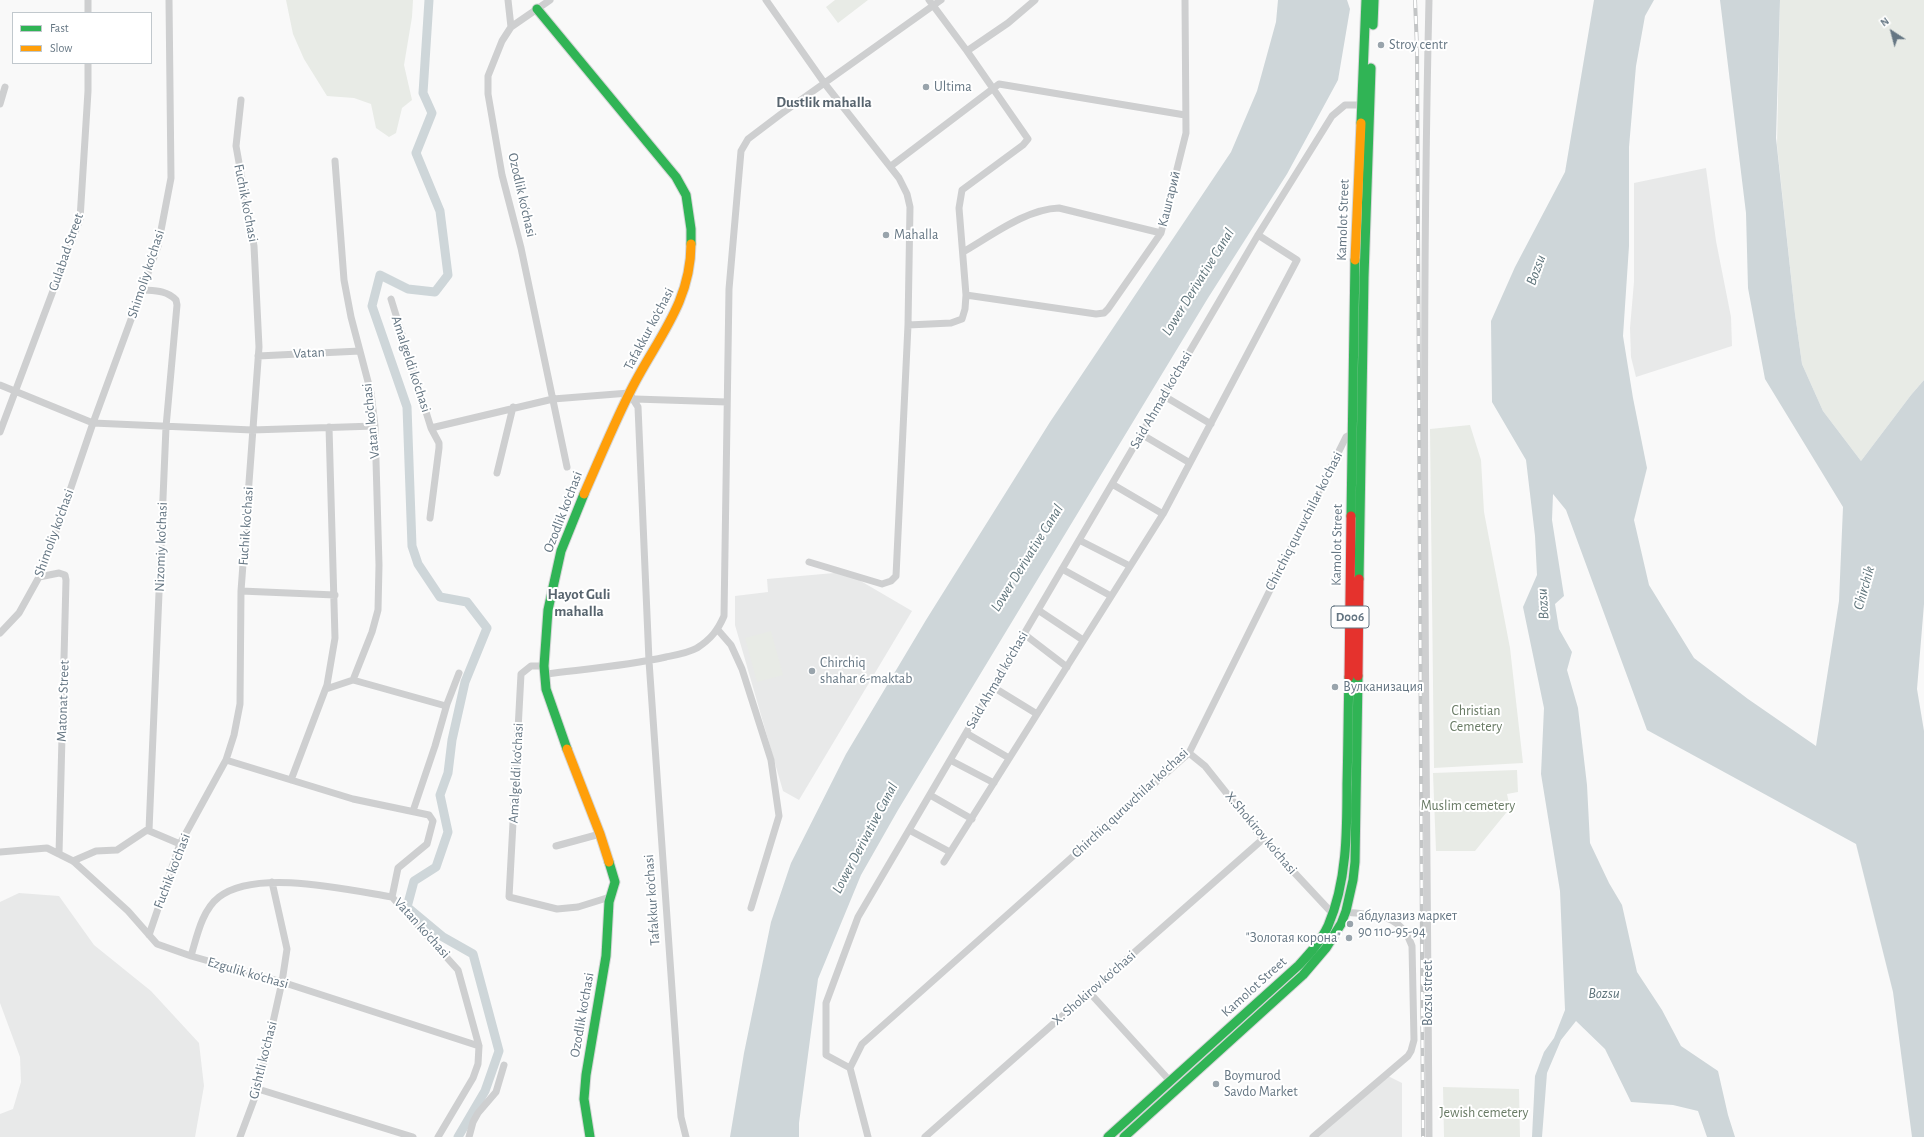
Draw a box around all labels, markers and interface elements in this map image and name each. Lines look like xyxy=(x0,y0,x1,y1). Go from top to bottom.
legend xyxy=(12,12,152,64)
north arrow xyxy=(1872,12,1912,52)
text: N xyxy=(1878,15,1891,29)
text: Fast xyxy=(50,22,69,34)
place label: Stroy centr xyxy=(1389,37,1448,53)
marker: Stroy centr xyxy=(1376,40,1386,50)
text: Slow xyxy=(50,42,72,54)
place label: Ultima xyxy=(934,79,972,95)
marker: Ultima xyxy=(921,82,931,92)
district label: Dustlik mahalla xyxy=(776,93,872,111)
street label: Ozodlik ko‘chasi xyxy=(504,151,540,239)
street label: Fuchik ko'chasi xyxy=(230,163,262,243)
street label: Кашгарий xyxy=(1154,169,1184,229)
street label: Kamolot Street xyxy=(1333,179,1353,261)
street label: Gulabad Street xyxy=(45,211,87,293)
water label: Lower Derivative Canal xyxy=(1158,225,1238,339)
place label: Mahalla xyxy=(894,227,939,243)
street label: Shimoliy ko‘chasi xyxy=(124,228,168,320)
marker: Mahalla xyxy=(881,230,891,240)
water label: Bozsu xyxy=(1522,252,1550,288)
street label: Tafakkur ko‘chasi xyxy=(620,285,678,373)
street label: Amalgeldi ko‘chasi xyxy=(387,314,435,414)
street label: Vatan xyxy=(293,344,325,362)
street label: Said Ahmad ko‘chasi xyxy=(1126,348,1196,452)
street label: Vatan ko'chasi xyxy=(359,382,383,460)
street label: Chirchiq quruvchilar ko'chasi xyxy=(1262,449,1346,593)
street label: Ozodlik ko‘chasi xyxy=(540,469,586,555)
street label: Fuchik ko'chasi xyxy=(235,486,257,566)
street label: Shimoliy ko'chasi xyxy=(30,487,78,579)
water label: Lower Derivative Canal xyxy=(987,501,1067,615)
street label: Nizomiy ko'chasi xyxy=(151,502,171,592)
street label: Kamolot Street xyxy=(1328,504,1346,586)
water label: Chirchik xyxy=(1849,564,1879,612)
district label: Hayot Guli mahalla xyxy=(548,585,610,620)
water label: Bozsu xyxy=(1533,588,1553,620)
road number: D006 xyxy=(1331,606,1369,628)
street label: Said Ahmad ko‘chasi xyxy=(962,628,1032,732)
place label: Chirchiq shahar 6-maktab xyxy=(820,655,912,688)
street label: Matonat Street xyxy=(53,660,73,742)
marker: Chirchiq shahar 6-maktab xyxy=(807,666,817,676)
place label: Вулканизация xyxy=(1343,679,1423,695)
marker: Вулканизация xyxy=(1330,682,1340,692)
park label: Christian Cemetery xyxy=(1450,703,1502,736)
street label: Amalgeldi ko‘chasi xyxy=(505,722,527,824)
street label: Chirchiq quruvchilar ko'chasi xyxy=(1068,744,1192,862)
water label: Lower Derivative Canal xyxy=(828,779,902,897)
street label: X.Shokirov ko‘chasi xyxy=(1221,788,1301,878)
park label: Muslim cemetery xyxy=(1421,798,1515,814)
street label: Fuchik ko'chasi xyxy=(150,831,194,911)
street label: Tafakkur ko‘chasi xyxy=(640,854,664,946)
street label: Vatan ko'chasi xyxy=(390,894,454,962)
place label: абдулазиз маркет 90 110-95-94 xyxy=(1358,908,1457,940)
marker: абдулазиз маркет 90 110-95-94 xyxy=(1345,919,1355,929)
place label: "Золотая корона" xyxy=(1246,930,1341,946)
marker: "Золотая корона" xyxy=(1344,933,1354,943)
street label: X. Shokirov ko‘chasi xyxy=(1049,947,1139,1029)
street label: Ezgulik ko'chasi xyxy=(206,953,290,993)
street label: Kamolot Street xyxy=(1218,953,1290,1021)
street label: Bozsu street xyxy=(1420,960,1436,1026)
street label: Ozodlik ko‘chasi xyxy=(566,971,598,1059)
water label: Bozsu xyxy=(1588,984,1620,1002)
street label: Gishtli ko‘chasi xyxy=(245,1019,281,1101)
place label: Boymurod Savdo Market xyxy=(1224,1068,1298,1100)
marker: Boymurod Savdo Market xyxy=(1211,1079,1221,1089)
park label: Jewish cemetery xyxy=(1440,1105,1528,1121)

